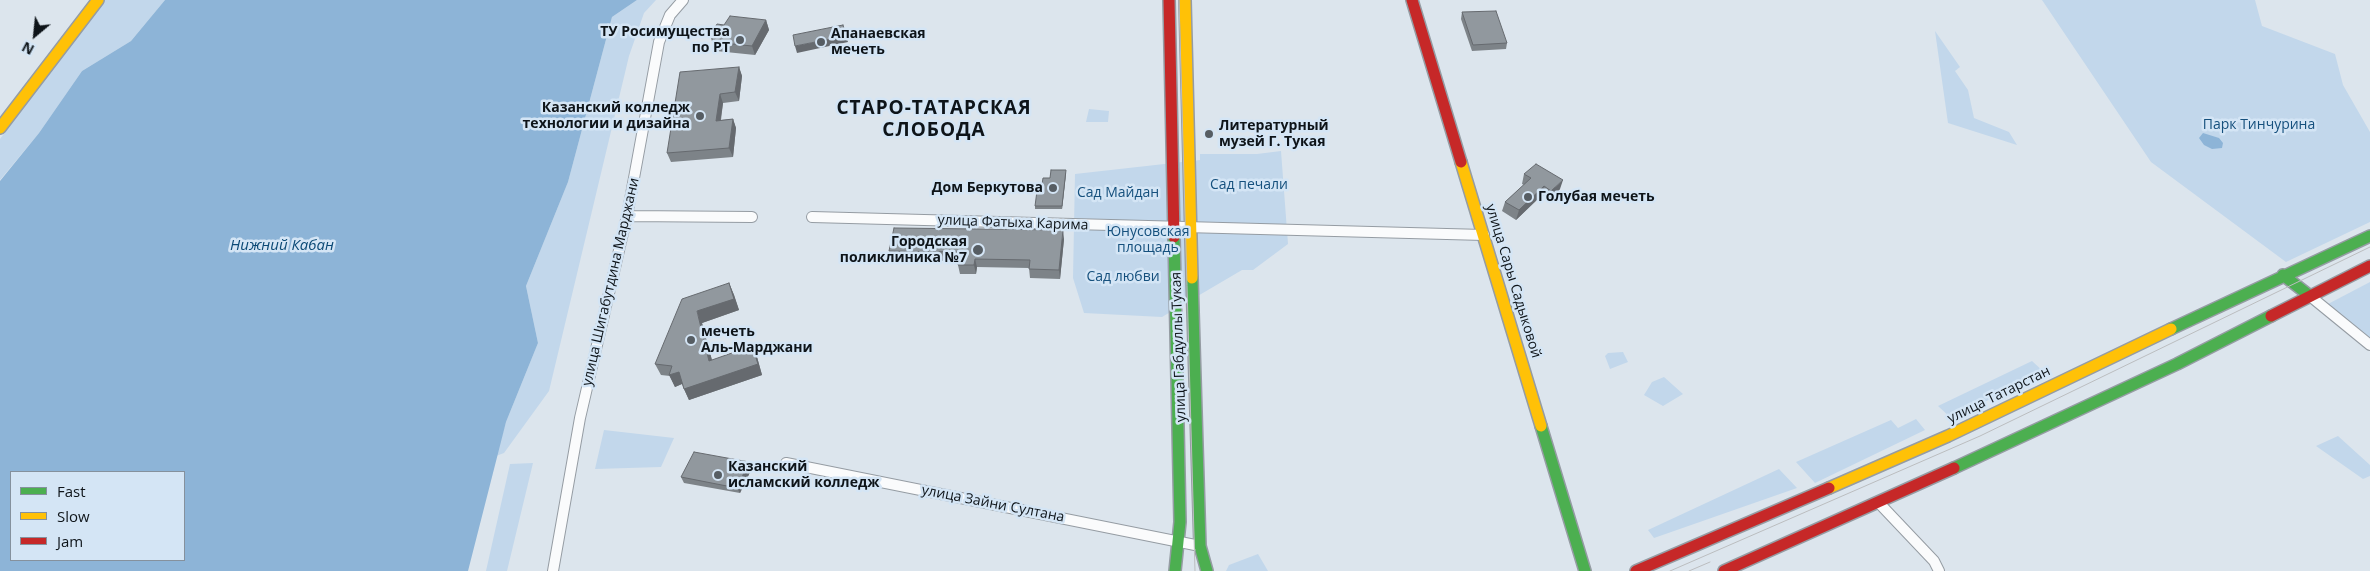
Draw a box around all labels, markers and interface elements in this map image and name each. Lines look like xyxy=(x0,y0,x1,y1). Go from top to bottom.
north arrow xyxy=(10,10,60,60)
place label: ТУ Росимущества по РТ xyxy=(600,24,730,56)
place label: Апанаевская мечеть xyxy=(831,26,926,58)
marker: ТУ Росимущества по РТ xyxy=(734,34,746,46)
marker: Апанаевская мечеть xyxy=(815,36,827,48)
text: N xyxy=(18,38,37,60)
district label: СТАРО-ТАТАРСКАЯ СЛОБОДА xyxy=(835,98,1033,142)
place label: Казанский колледж технологии и дизайна xyxy=(523,100,690,132)
marker: Казанский колледж технологии и дизайна xyxy=(694,110,706,122)
park label: Парк Тинчурина xyxy=(2203,117,2315,133)
place label: Литературный музей Г. Тукая xyxy=(1219,118,1329,150)
marker: Литературный музей Г. Тукая xyxy=(1203,128,1215,140)
street label: улица Шигабутдина Марджани xyxy=(579,176,643,388)
park label: Сад печали xyxy=(1210,177,1288,193)
place label: Дом Беркутова xyxy=(932,180,1043,196)
marker: Дом Беркутова xyxy=(1047,182,1059,194)
park label: Сад Майдан xyxy=(1077,185,1159,201)
place label: Голубая мечеть xyxy=(1538,189,1654,205)
marker: Голубая мечеть xyxy=(1522,191,1534,203)
street label: улица Сары Садыковой xyxy=(1482,202,1544,360)
street label: улица Фатыха Карима xyxy=(937,212,1089,234)
park label: Юнусовская площадь xyxy=(1106,224,1190,256)
place label: Городская поликлиника №7 xyxy=(840,234,967,266)
water label: Нижний Кабан xyxy=(230,237,334,255)
marker: Городская поликлиника №7 xyxy=(971,243,985,257)
park label: Сад любви xyxy=(1086,269,1160,285)
street label: улица Габдуллы Тукая xyxy=(1168,272,1190,422)
place label: мечеть Аль-Марджани xyxy=(701,324,813,357)
marker: мечеть Аль-Марджани xyxy=(685,334,697,346)
street label: улица Татарстан xyxy=(1945,363,2053,427)
place label: Казанский исламский колледж xyxy=(728,459,879,492)
marker: Казанский исламский колледж xyxy=(712,469,724,481)
legend xyxy=(10,471,185,561)
text: Fast xyxy=(57,481,86,501)
street label: улица Зайни Султана xyxy=(920,482,1066,526)
text: Slow xyxy=(57,506,90,526)
text: Jam xyxy=(57,531,83,551)

